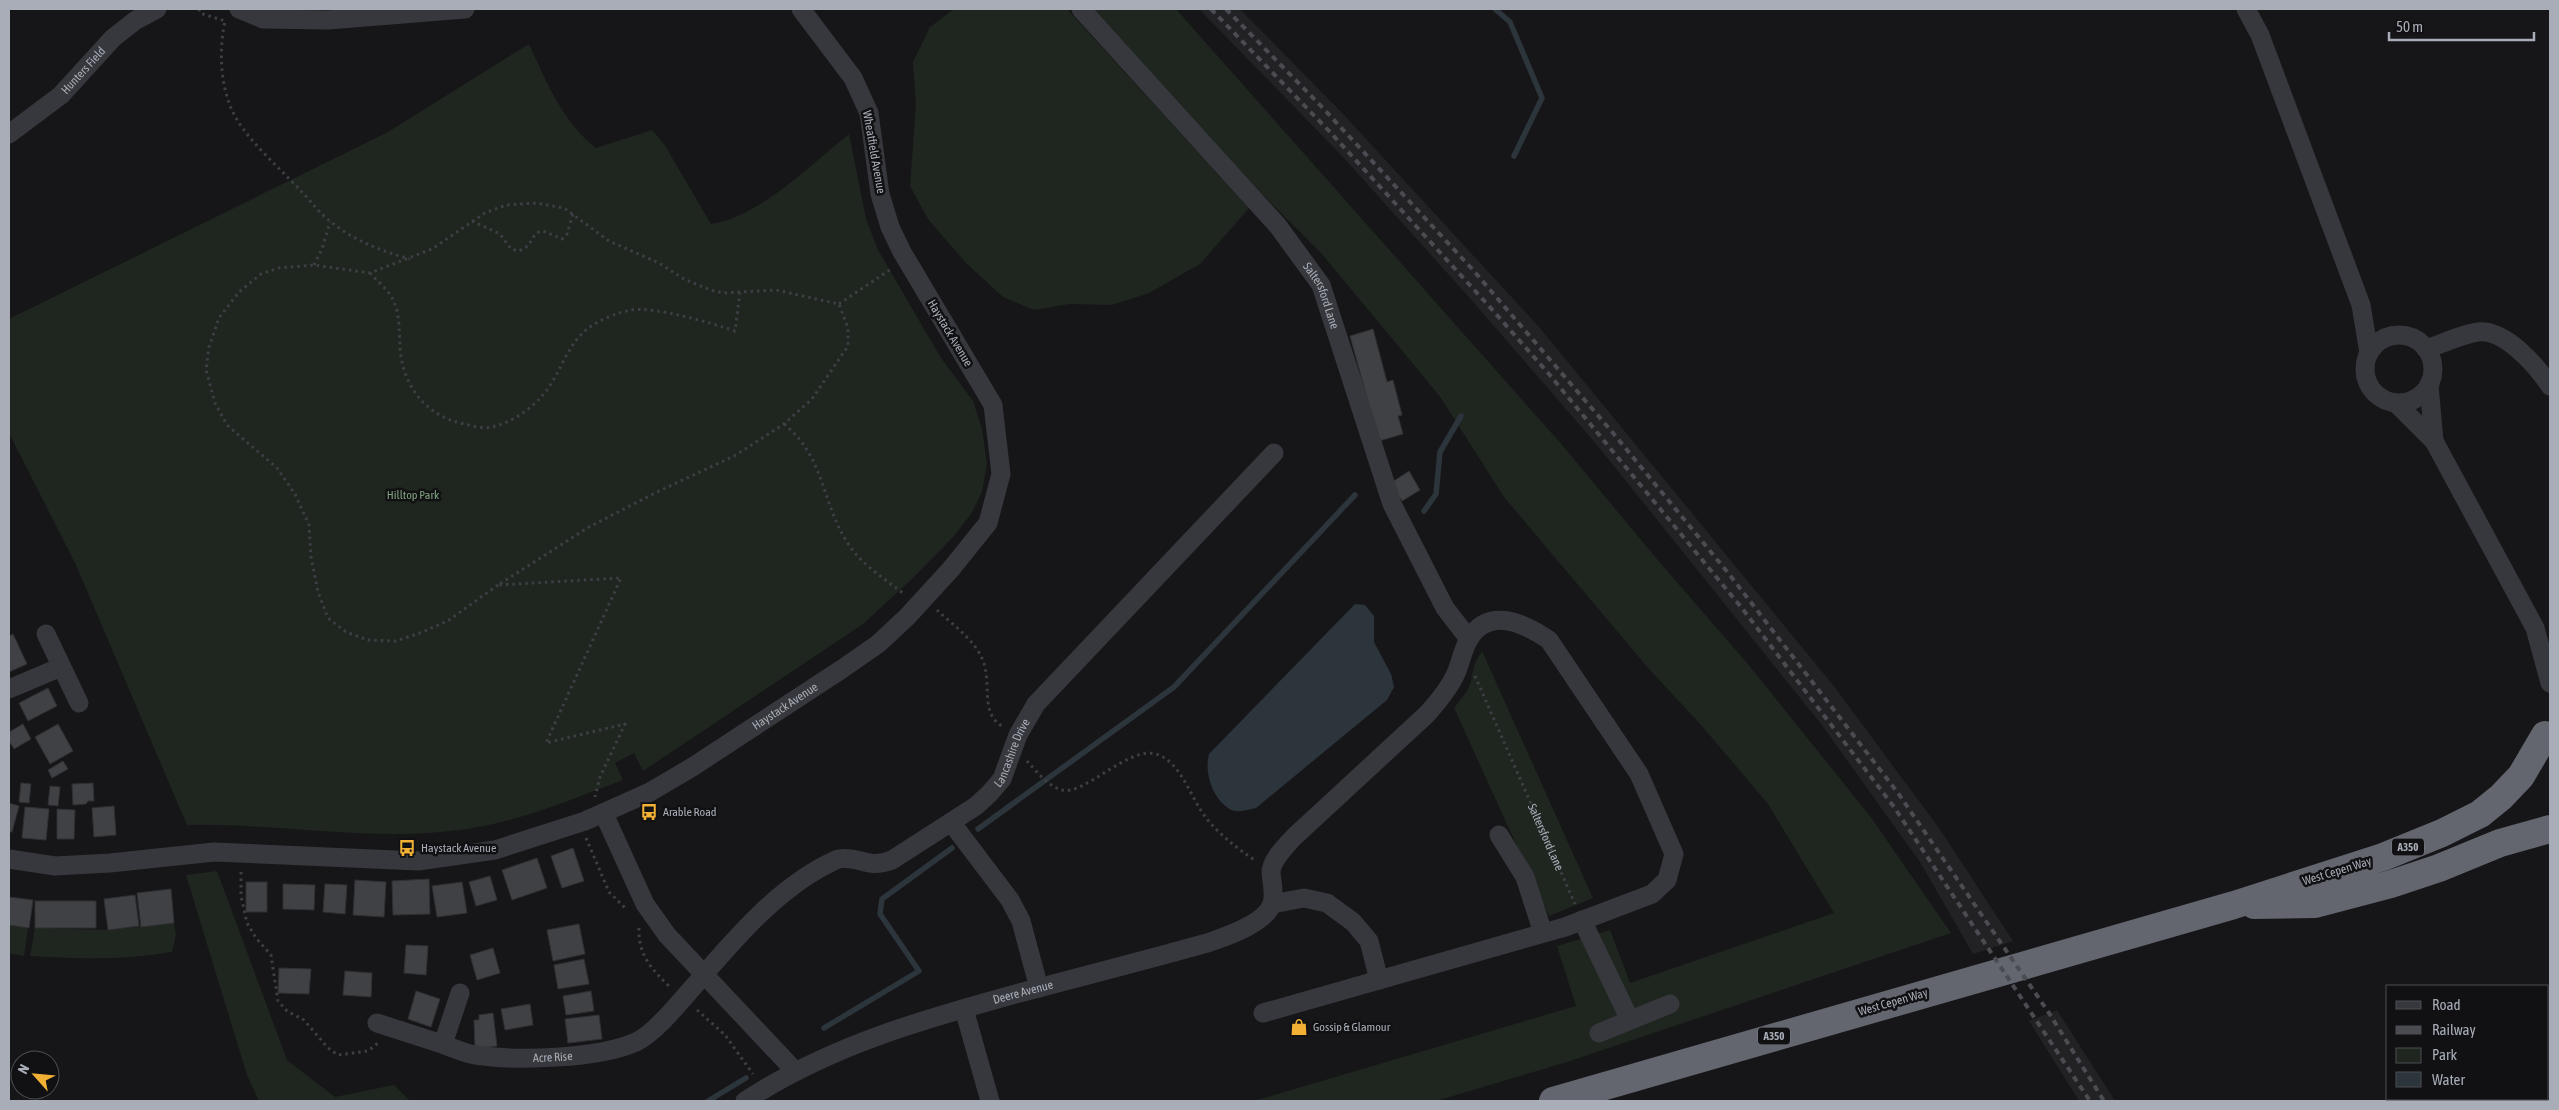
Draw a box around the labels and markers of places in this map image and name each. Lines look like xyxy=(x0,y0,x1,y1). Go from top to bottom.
bus stop icon: Arable Road xyxy=(639,802,659,822)
place label: Arable Road xyxy=(663,805,717,819)
bus stop icon: Haystack Avenue xyxy=(397,838,417,858)
place label: Haystack Avenue xyxy=(421,841,496,855)
shop icon: Gossip & Glamour xyxy=(1289,1017,1309,1037)
place label: Gossip & Glamour xyxy=(1313,1020,1391,1034)

